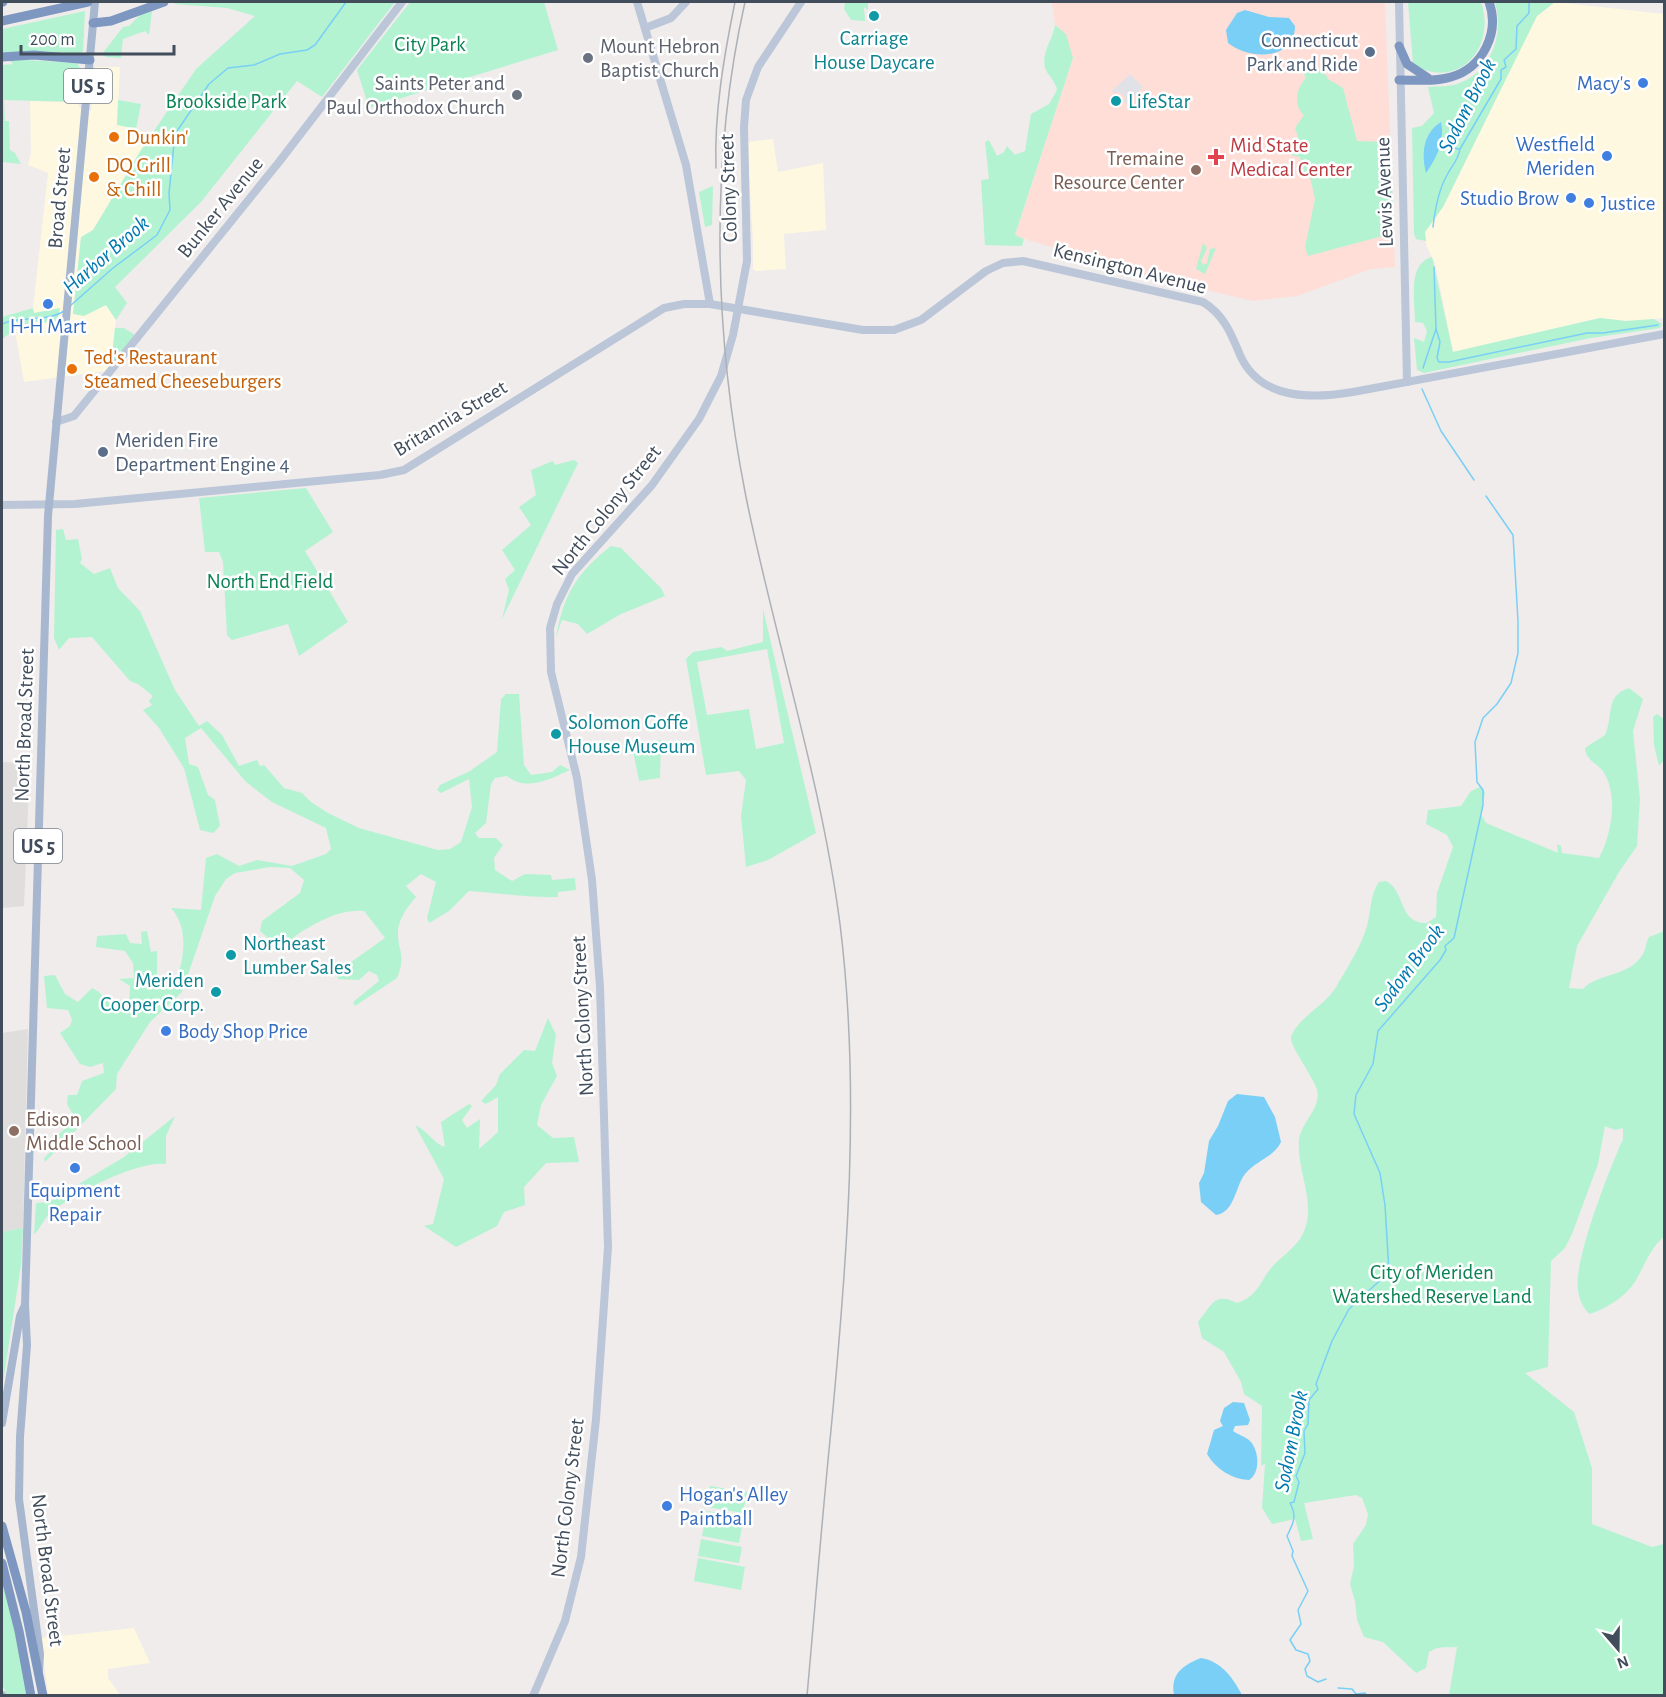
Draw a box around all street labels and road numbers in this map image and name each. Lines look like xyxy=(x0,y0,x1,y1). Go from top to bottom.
road number: US 5 xyxy=(64,69,112,103)
street label: Colony Street xyxy=(716,133,741,243)
street label: Lewis Avenue xyxy=(1372,137,1397,247)
street label: Broad Street xyxy=(45,146,74,250)
street label: Bunker Avenue xyxy=(174,153,267,262)
street label: Kensington Avenue xyxy=(1051,239,1209,298)
street label: Britannia Street xyxy=(390,376,511,460)
street label: North Colony Street xyxy=(548,441,665,579)
street label: North Broad Street xyxy=(11,648,38,802)
road number: US 5 xyxy=(14,829,62,863)
street label: North Colony Street xyxy=(568,935,597,1097)
street label: North Colony Street xyxy=(547,1417,588,1579)
street label: North Broad Street xyxy=(28,1493,67,1648)

